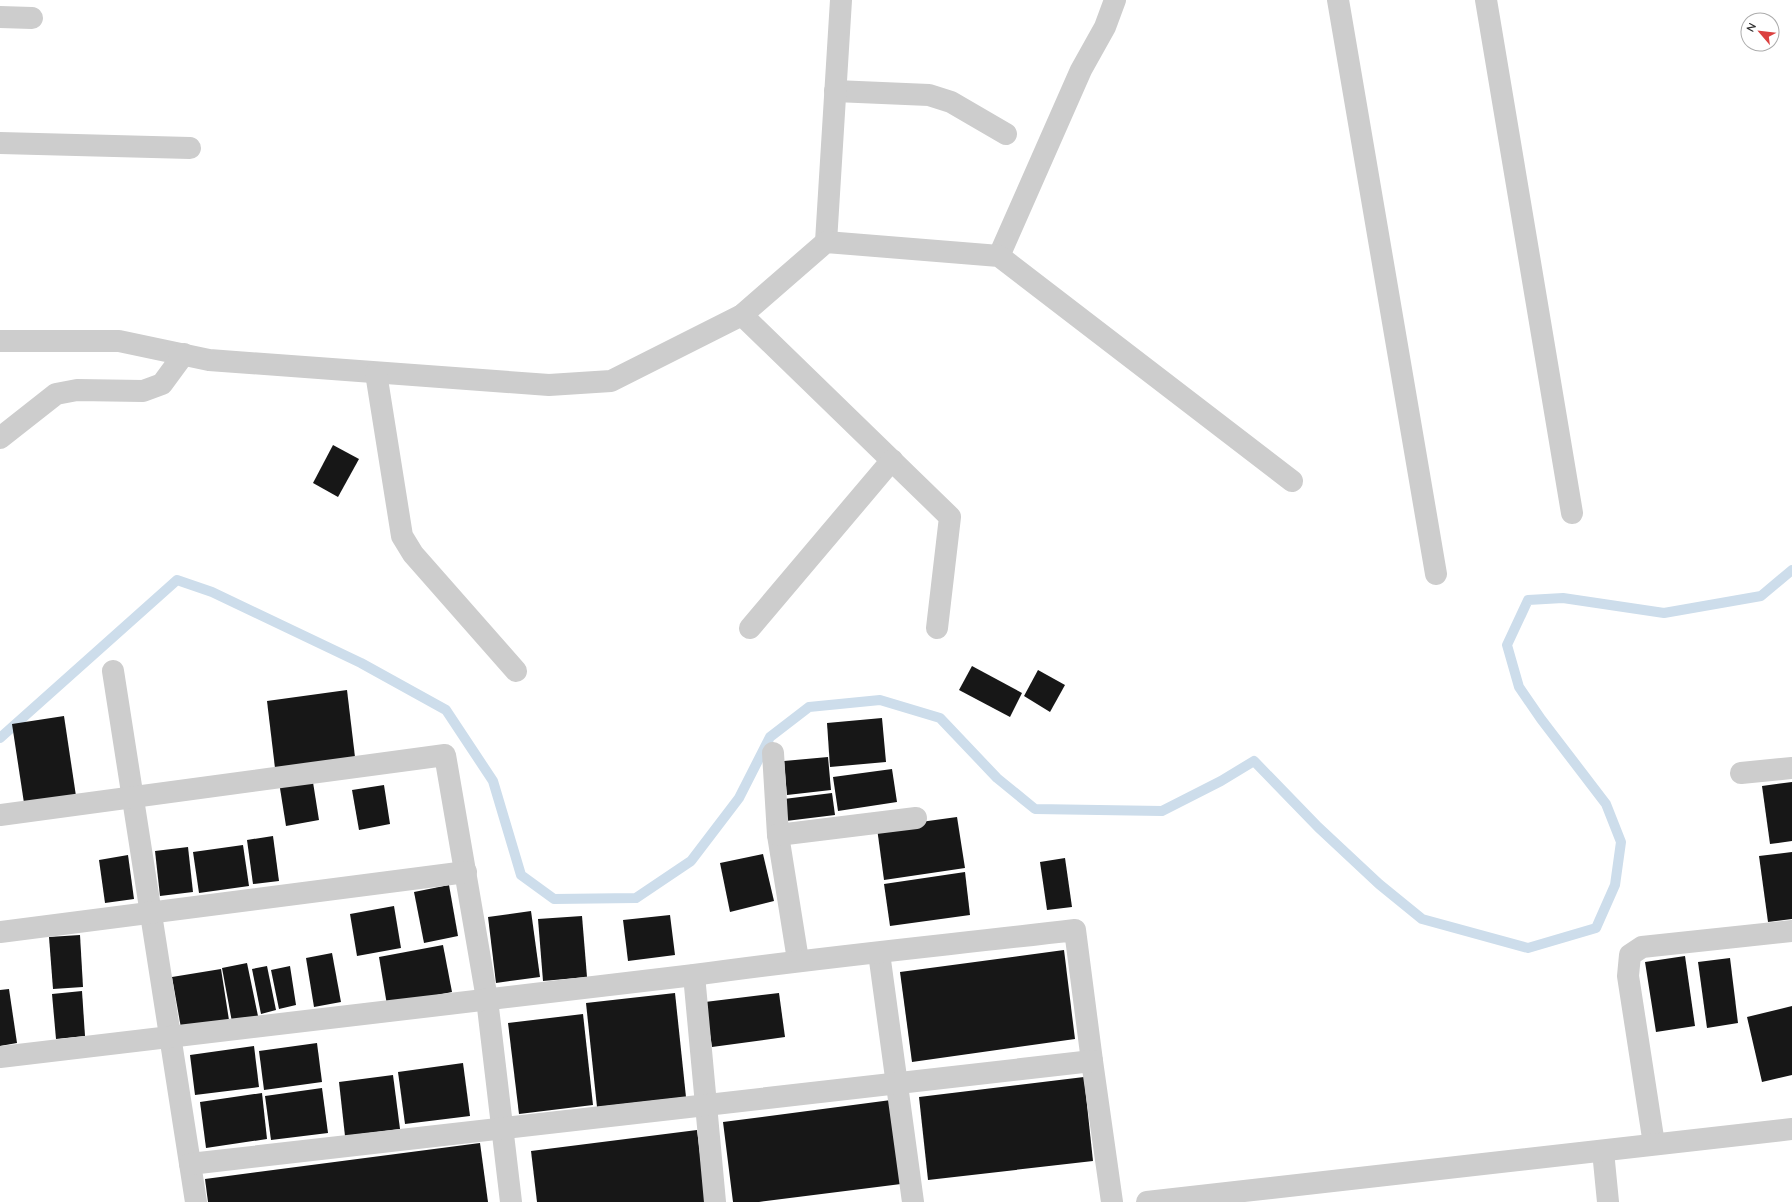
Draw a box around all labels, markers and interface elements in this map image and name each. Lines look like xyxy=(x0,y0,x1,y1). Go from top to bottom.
north arrow xyxy=(1740,12,1780,52)
text: N xyxy=(1743,20,1759,34)

